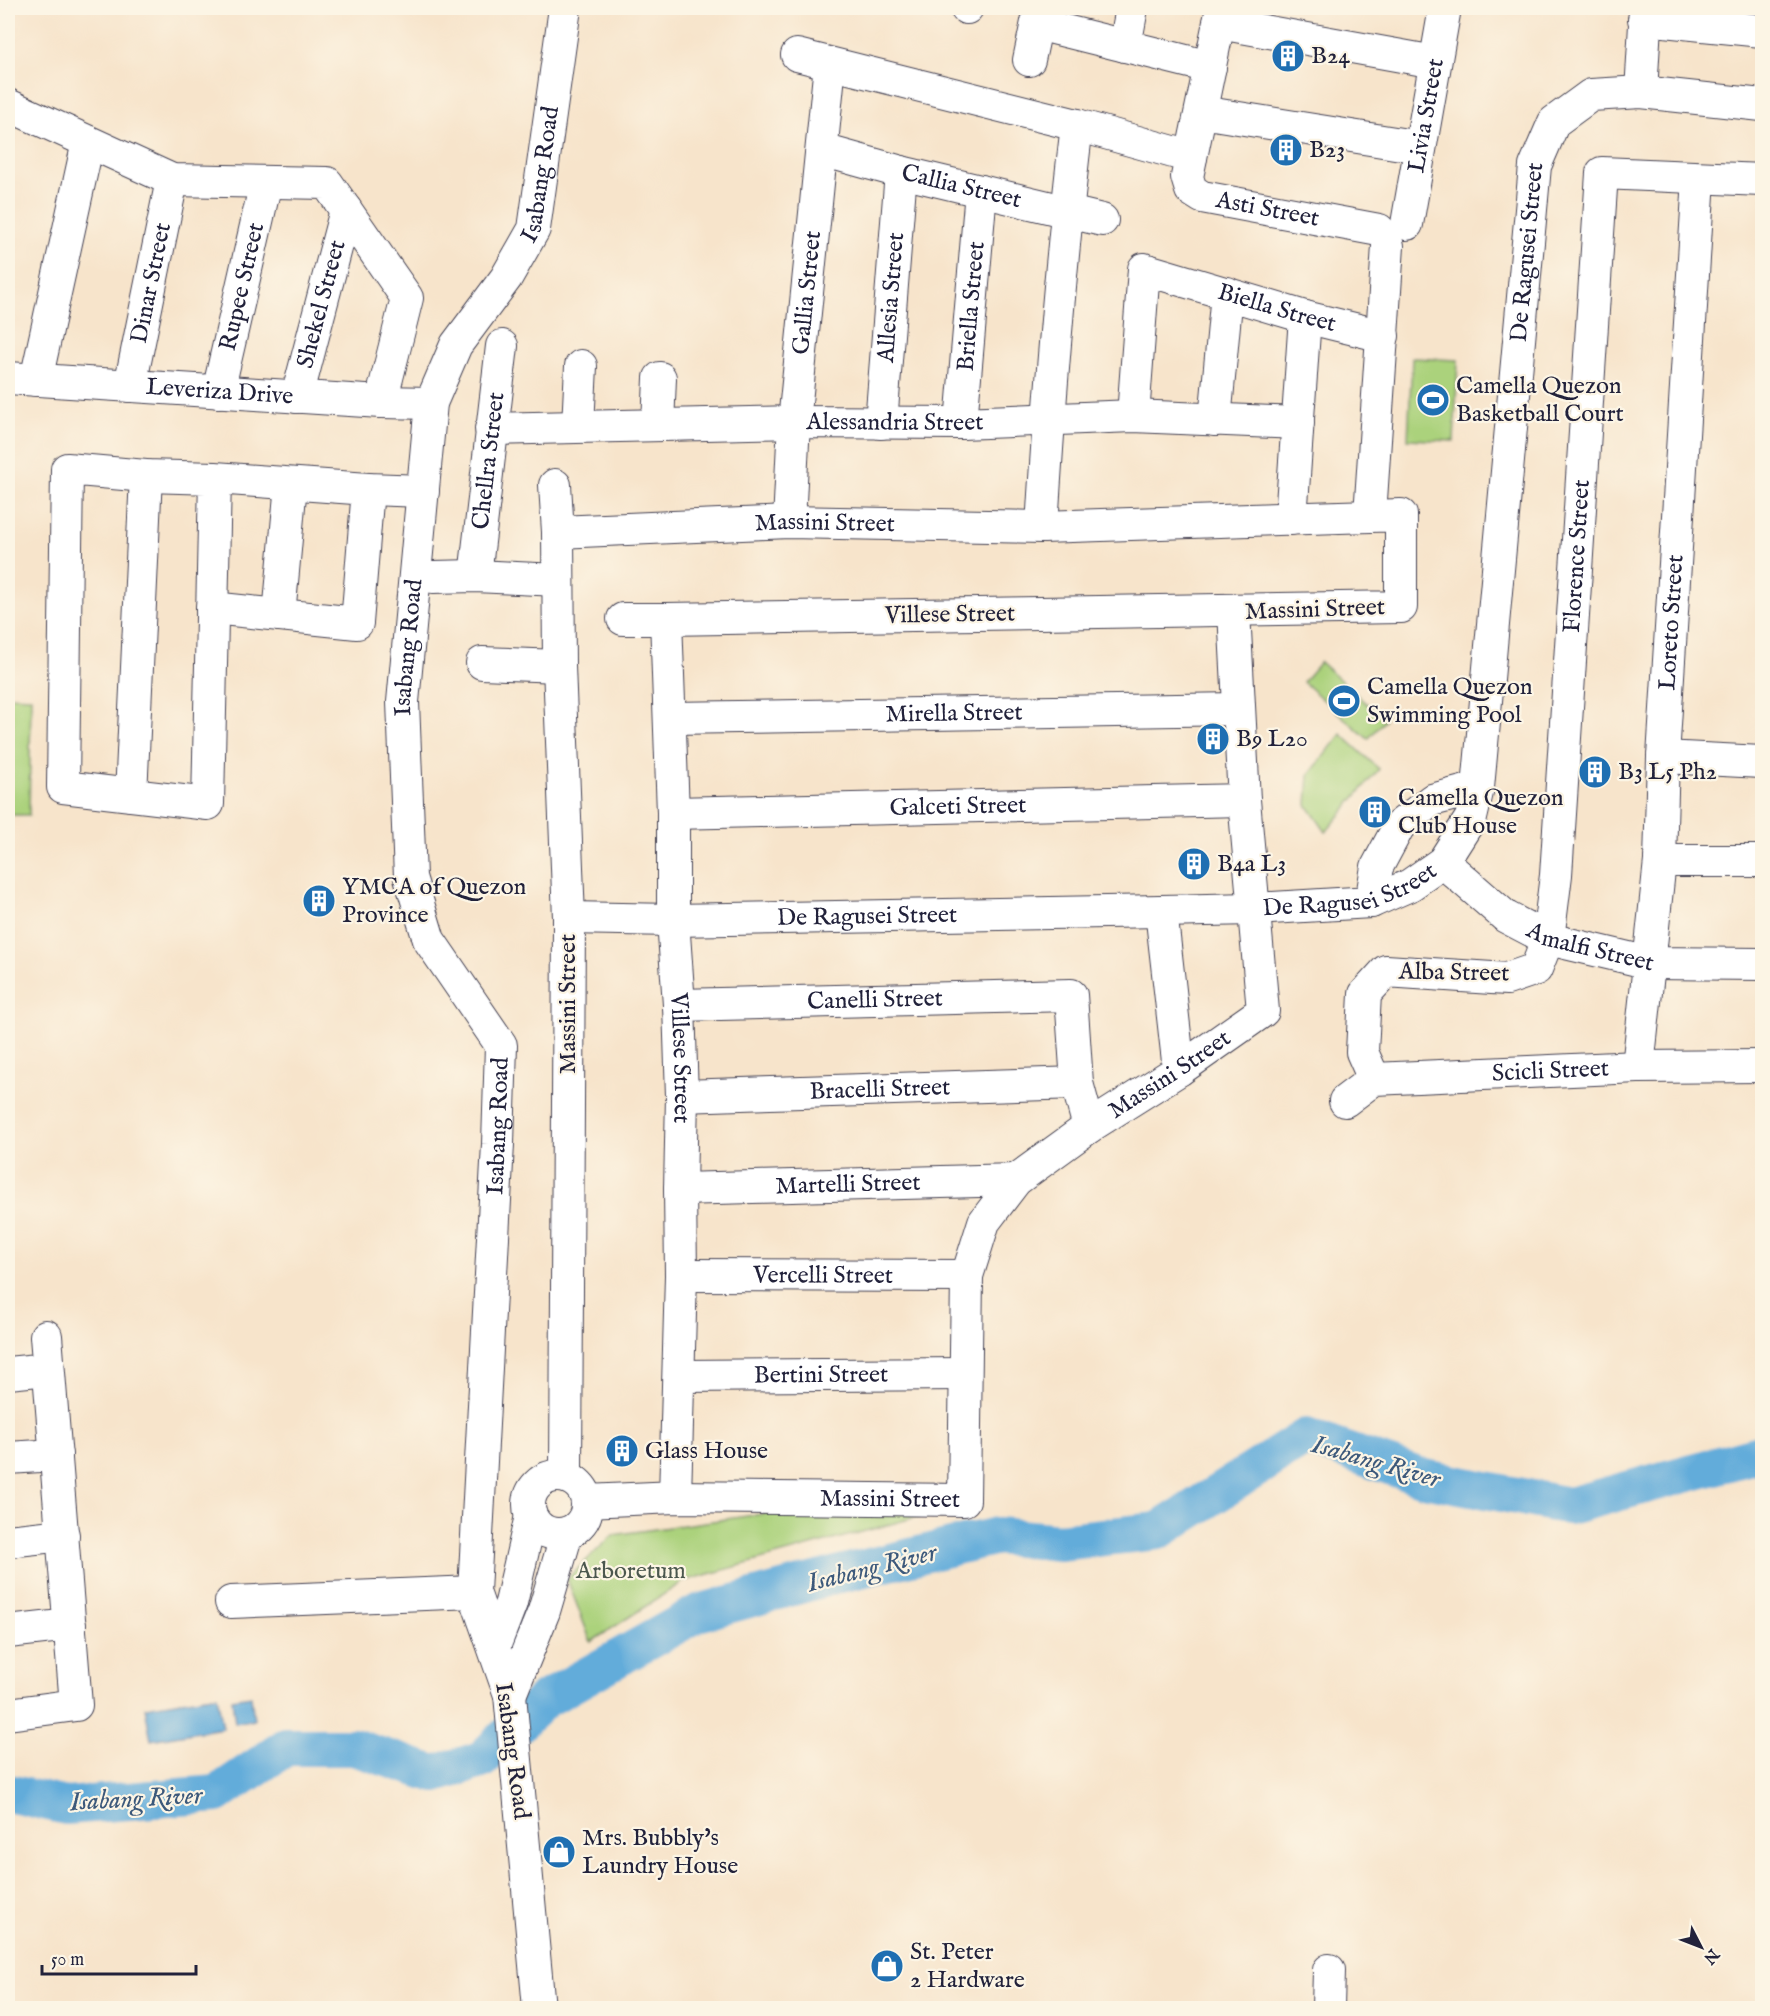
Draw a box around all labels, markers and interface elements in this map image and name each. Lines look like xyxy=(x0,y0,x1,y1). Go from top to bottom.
building icon: B24 xyxy=(1270,38,1306,74)
place label: B24 xyxy=(1311,41,1350,72)
street label: Livia Street xyxy=(1401,56,1451,175)
street label: Isabang Road xyxy=(514,104,567,249)
building icon: B23 xyxy=(1268,132,1304,168)
place label: B23 xyxy=(1309,135,1345,166)
street label: Callia Street xyxy=(898,157,1024,216)
street label: De Ragusei Street xyxy=(1503,161,1551,343)
street label: Asti Street xyxy=(1213,184,1322,234)
street label: Dinar Street xyxy=(124,220,178,346)
street label: Rupee Street xyxy=(212,220,272,354)
street label: Gallia Street xyxy=(785,229,829,356)
street label: Allesia Street xyxy=(870,231,912,365)
street label: Shekel Street xyxy=(290,237,353,372)
street label: Briella Street xyxy=(950,240,992,373)
street label: Biella Street xyxy=(1214,276,1339,339)
street label: Leveriza Drive xyxy=(145,371,294,412)
place label: Camella Quezon Basketball Court xyxy=(1456,371,1624,430)
sports icon: Camella Quezon Basketball Court xyxy=(1415,382,1451,418)
street label: Chellra Street xyxy=(465,390,512,531)
street label: Alessandria Street xyxy=(805,407,984,439)
street label: Florence Street xyxy=(1556,479,1597,634)
street label: Massini Street xyxy=(754,506,895,540)
street label: Loreto Street xyxy=(1652,554,1691,691)
street label: Isabang Road xyxy=(387,577,430,717)
street label: Massini Street xyxy=(1244,592,1386,628)
street label: Villese Street xyxy=(883,598,1016,632)
place label: Camella Quezon Swimming Pool xyxy=(1367,672,1533,731)
sports icon: Camella Quezon Swimming Pool xyxy=(1326,683,1362,719)
street label: Mirella Street xyxy=(885,697,1023,730)
building icon: B9 L20 xyxy=(1195,721,1231,757)
place label: B9 L20 xyxy=(1236,724,1308,755)
building icon: B3 L5 Ph2 xyxy=(1577,754,1613,790)
place label: B3 L5 Ph2 xyxy=(1618,757,1717,788)
place label: Camella Quezon Club House xyxy=(1398,783,1564,842)
street label: Galceti Street xyxy=(889,789,1027,824)
building icon: Camella Quezon Club House xyxy=(1357,794,1393,830)
building icon: B4a L3 xyxy=(1176,846,1212,882)
place label: B4a L3 xyxy=(1217,849,1286,880)
street label: De Ragusei Street xyxy=(1262,856,1443,924)
place label: YMCA of Quezon Province xyxy=(342,872,526,931)
building icon: YMCA of Quezon Province xyxy=(301,883,337,919)
street label: De Ragusei Street xyxy=(777,899,957,934)
street label: Amalfi Street xyxy=(1520,914,1657,979)
street label: Massini Street xyxy=(553,934,584,1074)
street label: Alba Street xyxy=(1397,957,1510,989)
street label: Canelli Street xyxy=(807,983,943,1017)
street label: Villese Street xyxy=(663,991,698,1124)
street label: Massini Street xyxy=(1103,1023,1237,1126)
street label: Scicli Street xyxy=(1491,1053,1610,1089)
street label: Isabang Road xyxy=(480,1057,516,1196)
street label: Bracelli Street xyxy=(809,1072,951,1107)
street label: Martelli Street xyxy=(775,1167,921,1202)
street label: Vercelli Street xyxy=(752,1260,893,1291)
street label: Bertini Street xyxy=(754,1359,888,1391)
water label: Isabang River xyxy=(1307,1428,1445,1497)
building icon: Glass House xyxy=(604,1433,640,1469)
place label: Glass House xyxy=(645,1436,768,1467)
street label: Massini Street xyxy=(820,1483,960,1515)
water label: Isabang River xyxy=(803,1536,942,1601)
park label: Arboretum xyxy=(575,1556,686,1587)
street label: Isabang Road xyxy=(487,1681,537,1822)
water label: Isabang River xyxy=(68,1779,204,1820)
place label: Mrs. Bubbly's Laundry House xyxy=(582,1823,738,1882)
shop icon: Mrs. Bubbly's Laundry House xyxy=(541,1834,577,1870)
north arrow xyxy=(1671,1917,1731,1977)
place label: St. Peter 2 Hardware xyxy=(910,1937,1025,1996)
scale bar xyxy=(42,1938,196,1976)
text: N xyxy=(1698,1943,1723,1968)
shop icon: St. Peter 2 Hardware xyxy=(869,1948,905,1984)
text: 50 m xyxy=(51,1949,84,1972)

